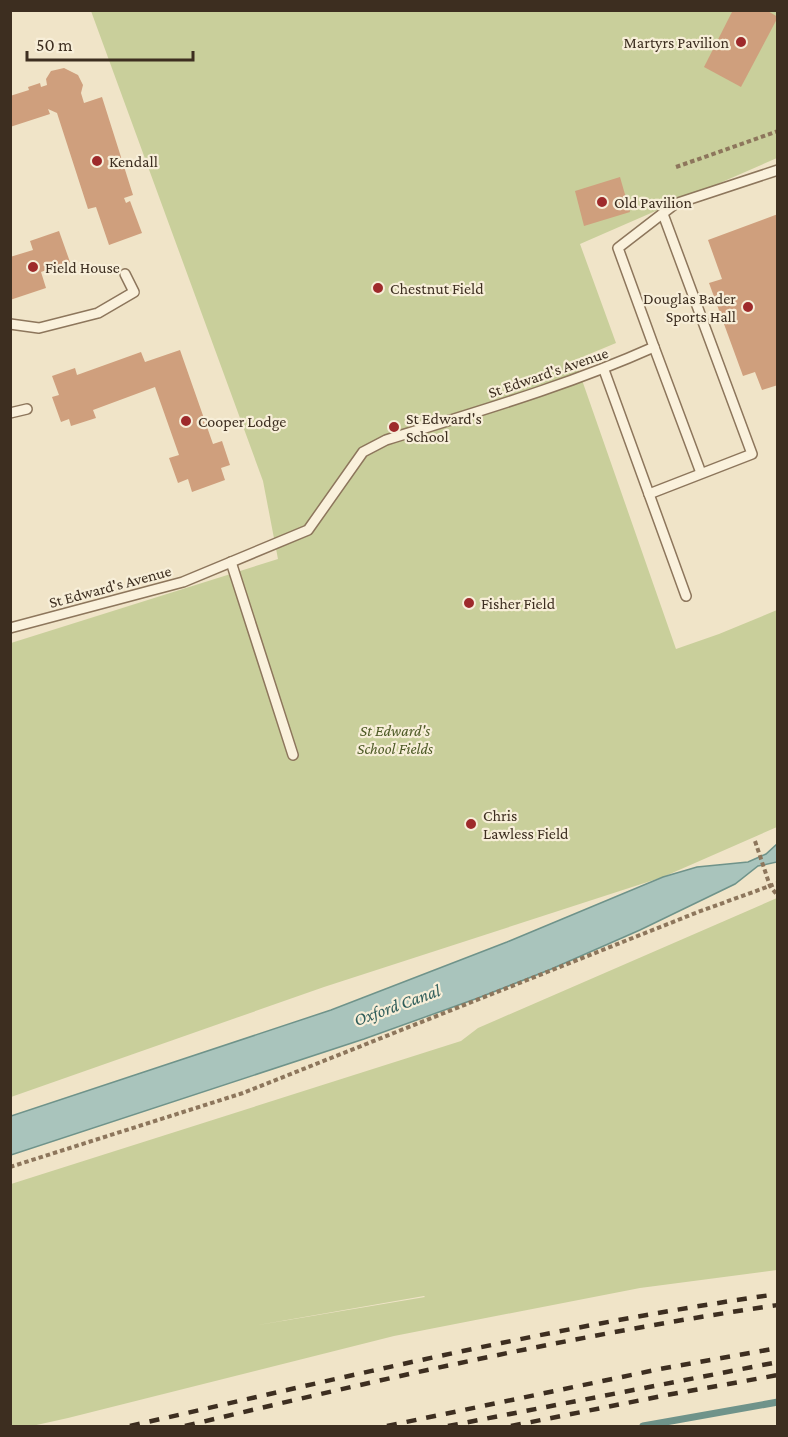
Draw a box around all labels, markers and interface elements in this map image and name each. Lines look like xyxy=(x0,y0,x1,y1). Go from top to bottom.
scale bar xyxy=(27,24,194,62)
place label: Martyrs Pavilion xyxy=(624,34,729,52)
text: 50 m xyxy=(36,35,73,55)
marker: Martyrs Pavilion xyxy=(734,35,748,49)
place label: Kendall xyxy=(109,153,158,170)
marker: Kendall xyxy=(90,154,104,168)
place label: Old Pavilion xyxy=(614,194,692,211)
marker: Old Pavilion xyxy=(595,195,609,209)
place label: Field House xyxy=(45,259,120,276)
marker: Field House xyxy=(26,260,40,274)
place label: Chestnut Field xyxy=(390,280,484,297)
marker: Chestnut Field xyxy=(371,281,385,295)
place label: Douglas Bader Sports Hall xyxy=(643,290,736,326)
marker: Douglas Bader Sports Hall xyxy=(741,300,755,314)
street label: St Edward's Avenue xyxy=(486,344,610,401)
place label: St Edward's School xyxy=(406,410,482,445)
place label: Cooper Lodge xyxy=(198,413,286,431)
marker: Cooper Lodge xyxy=(179,414,193,428)
marker: St Edward's School xyxy=(387,420,401,434)
street label: St Edward's Avenue xyxy=(47,562,173,611)
place label: Fisher Field xyxy=(481,595,556,612)
marker: Fisher Field xyxy=(462,596,476,610)
park label: St Edward's School Fields xyxy=(357,722,433,757)
place label: Chris Lawless Field xyxy=(483,807,569,842)
marker: Chris Lawless Field xyxy=(464,817,478,831)
water label: Oxford Canal xyxy=(351,980,444,1030)

